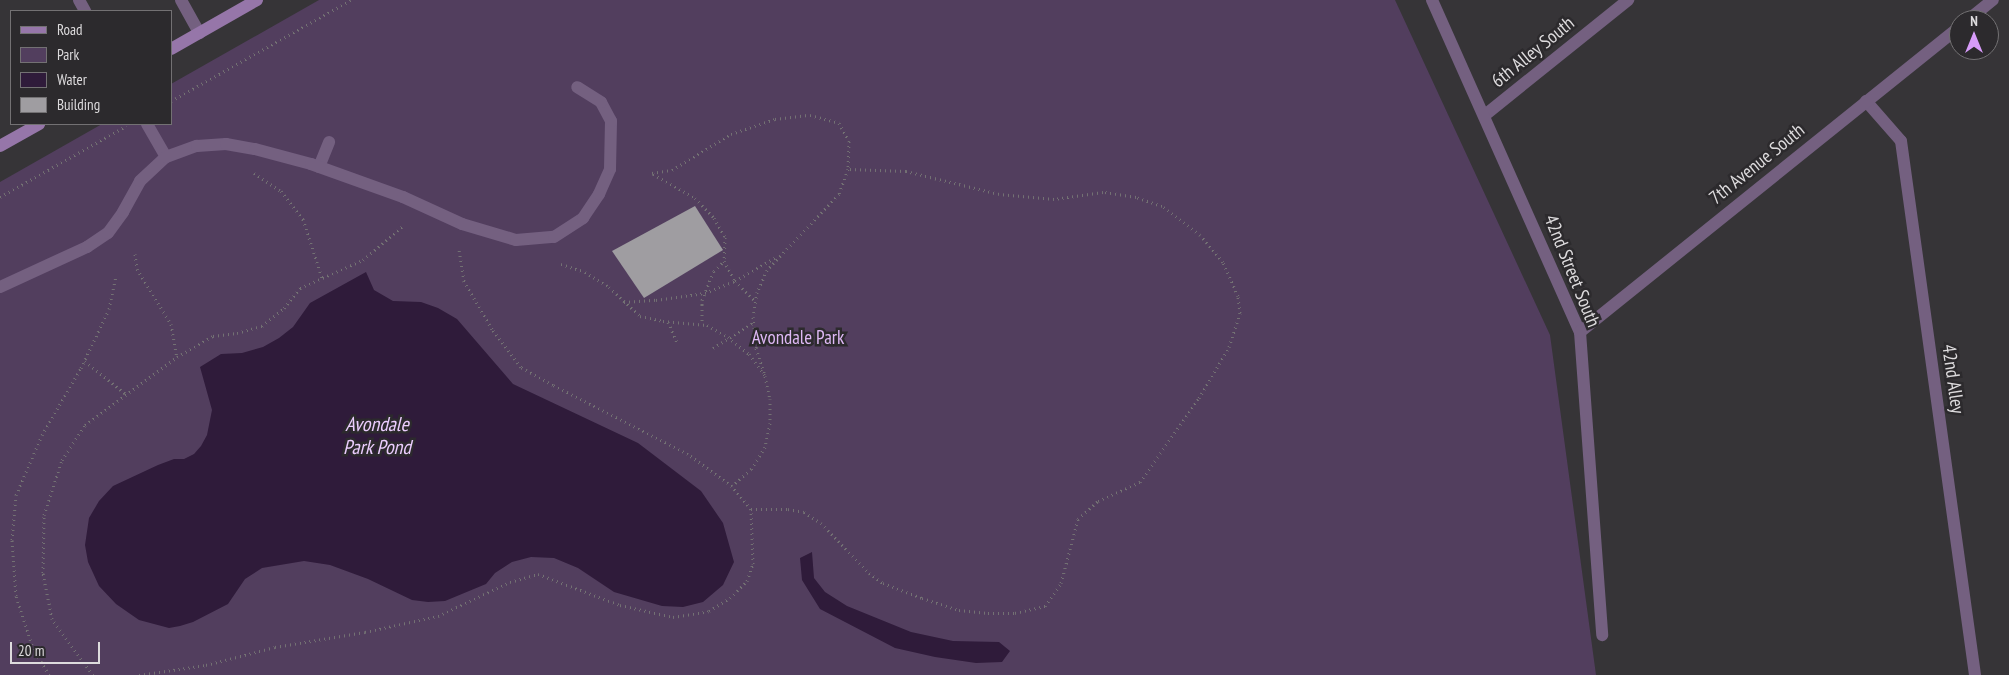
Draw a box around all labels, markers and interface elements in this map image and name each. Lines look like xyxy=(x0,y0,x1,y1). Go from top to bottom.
legend xyxy=(10,10,172,125)
north arrow xyxy=(1949,10,1999,60)
street label: 6th Alley South xyxy=(1487,11,1579,93)
text: N xyxy=(1970,12,1978,30)
text: Road xyxy=(57,20,83,39)
text: Park xyxy=(57,45,79,64)
text: Water xyxy=(57,70,87,89)
text: Building xyxy=(57,95,100,114)
street label: 7th Avenue South xyxy=(1705,119,1809,209)
street label: 42nd Street South xyxy=(1539,211,1605,331)
park label: Avondale Park xyxy=(752,327,844,349)
street label: 42nd Alley xyxy=(1937,343,1969,415)
water label: Avondale Park Pond xyxy=(343,413,411,460)
scale bar xyxy=(12,632,102,664)
text: 20 m xyxy=(18,641,44,660)

